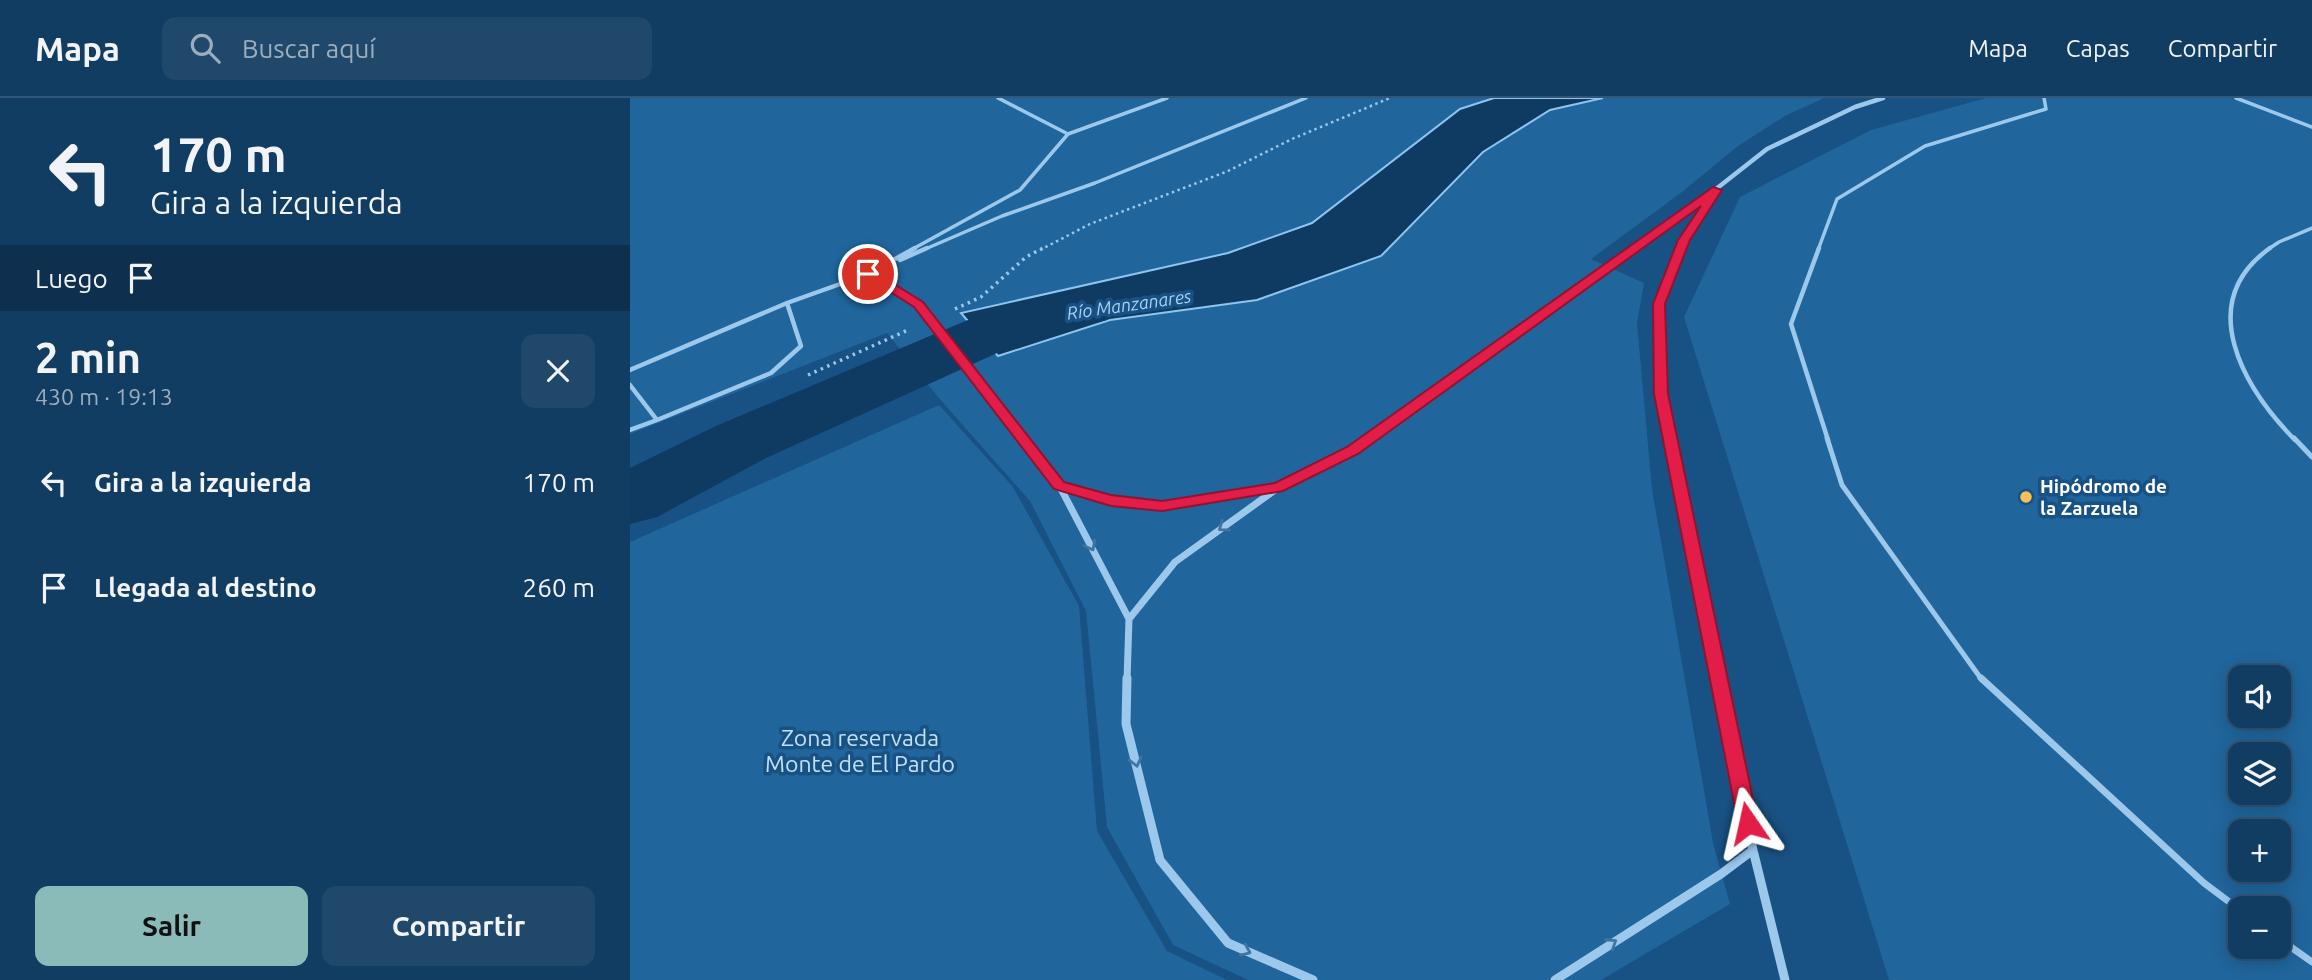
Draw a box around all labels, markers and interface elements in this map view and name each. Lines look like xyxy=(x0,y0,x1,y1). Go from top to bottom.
search box xyxy=(162,17,652,80)
icon: search xyxy=(186,29,224,67)
text: Mapa xyxy=(35,30,120,67)
text: Buscar aquí xyxy=(242,34,376,63)
text: Mapa xyxy=(1968,35,2028,62)
text: Capas xyxy=(2066,35,2130,62)
text: Compartir xyxy=(2168,35,2277,62)
icon: left xyxy=(35,126,126,217)
text: 170 m xyxy=(150,126,287,181)
text: Gira a la izquierda xyxy=(150,184,403,220)
pin xyxy=(838,244,898,304)
icon: arrive xyxy=(849,255,887,293)
icon: arrive xyxy=(122,259,160,297)
text: Luego xyxy=(35,264,108,293)
water label: Río Manzanares xyxy=(1065,285,1193,323)
text: 2 min xyxy=(35,334,141,381)
button: close xyxy=(521,334,595,408)
text: 430 m · 19:13 xyxy=(35,384,173,409)
icon: left xyxy=(35,464,73,502)
text: Gira a la izquierda xyxy=(94,468,312,497)
text: 170 m xyxy=(523,468,595,497)
place label: Hipódromo de la Zarzuela xyxy=(2040,475,2167,519)
marker: Hipódromo de la Zarzuela xyxy=(2018,489,2034,505)
one-way arrow xyxy=(1218,519,1230,531)
one-way arrow xyxy=(1082,538,1096,551)
icon: arrive xyxy=(35,569,73,607)
text: Llegada al destino xyxy=(94,573,317,602)
text: 260 m xyxy=(523,573,595,602)
map controls xyxy=(2228,665,2291,959)
button: sound xyxy=(2228,665,2291,728)
park label: Zona reservada Monte de El Pardo xyxy=(765,725,955,776)
button: layers xyxy=(2228,742,2291,805)
one-way arrow xyxy=(1128,756,1142,768)
position arrow xyxy=(1711,786,1785,860)
button: + xyxy=(2228,819,2291,882)
button: Salir xyxy=(35,886,308,966)
button: Compartir xyxy=(322,886,595,966)
button: − xyxy=(2228,896,2291,959)
one-way arrow xyxy=(1605,939,1618,952)
one-way arrow xyxy=(1239,943,1251,957)

